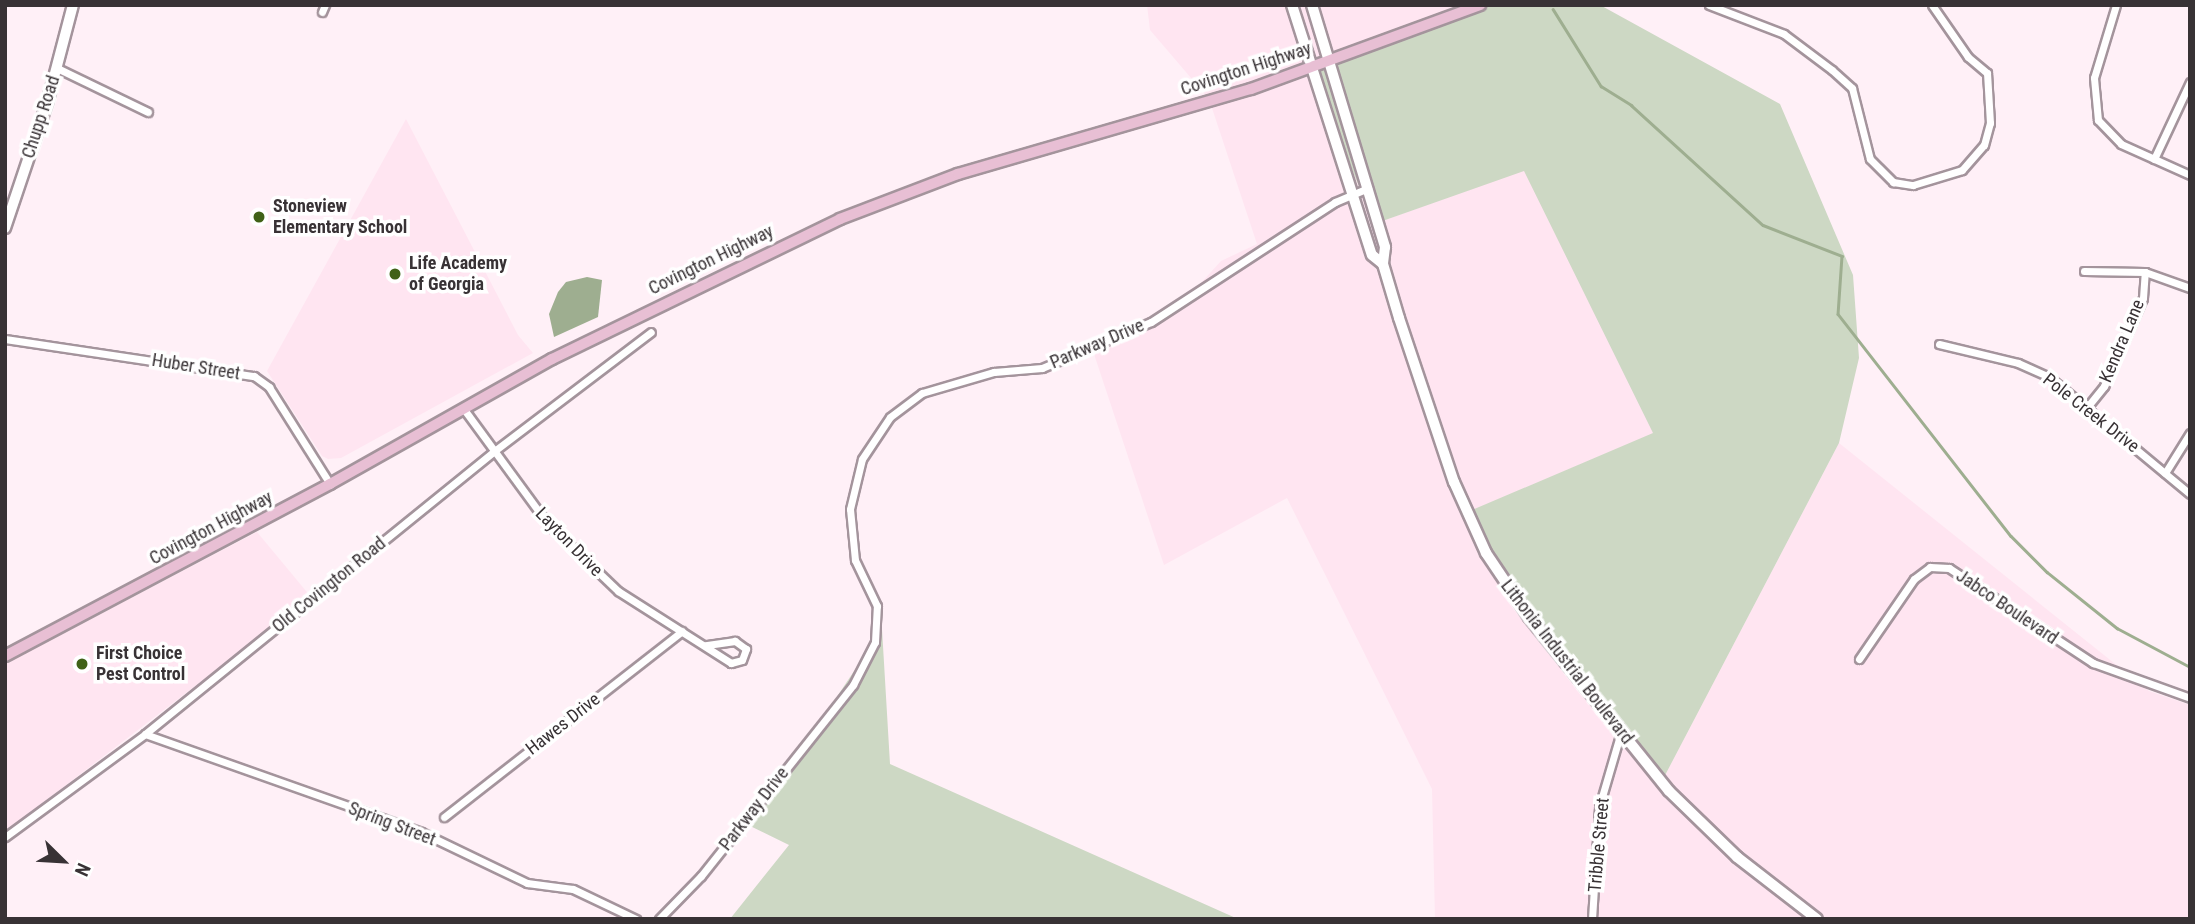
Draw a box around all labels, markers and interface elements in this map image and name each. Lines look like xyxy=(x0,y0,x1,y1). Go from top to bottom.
street label: Covington Highway xyxy=(1178,38,1314,100)
street label: Chupp Road xyxy=(17,73,65,161)
place label: Stoneview Elementary School xyxy=(273,196,407,238)
marker: Stoneview Elementary School xyxy=(251,209,267,225)
street label: Covington Highway xyxy=(645,220,777,300)
place label: Life Academy of Georgia xyxy=(409,253,507,296)
marker: Life Academy of Georgia xyxy=(387,266,403,282)
street label: Kendra Lane xyxy=(2095,296,2149,386)
street label: Parkway Drive xyxy=(1047,315,1147,373)
street label: Huber Street xyxy=(150,349,242,385)
street label: Pole Creek Drive xyxy=(2039,369,2143,457)
street label: Covington Highway xyxy=(146,487,276,569)
street label: Layton Drive xyxy=(531,503,607,581)
street label: Old Covington Road xyxy=(268,533,390,637)
street label: Jabco Boulevard xyxy=(1952,565,2062,649)
street label: Lithonia Industrial Boulevard xyxy=(1496,575,1638,749)
place label: First Choice Pest Control xyxy=(96,643,185,686)
marker: First Choice Pest Control xyxy=(74,656,90,672)
street label: Hawes Drive xyxy=(522,688,604,760)
street label: Parkway Drive xyxy=(715,763,793,855)
street label: Spring Street xyxy=(345,797,439,851)
street label: Tribble Street xyxy=(1584,797,1614,893)
north arrow xyxy=(28,826,98,896)
text: N xyxy=(70,860,96,880)

